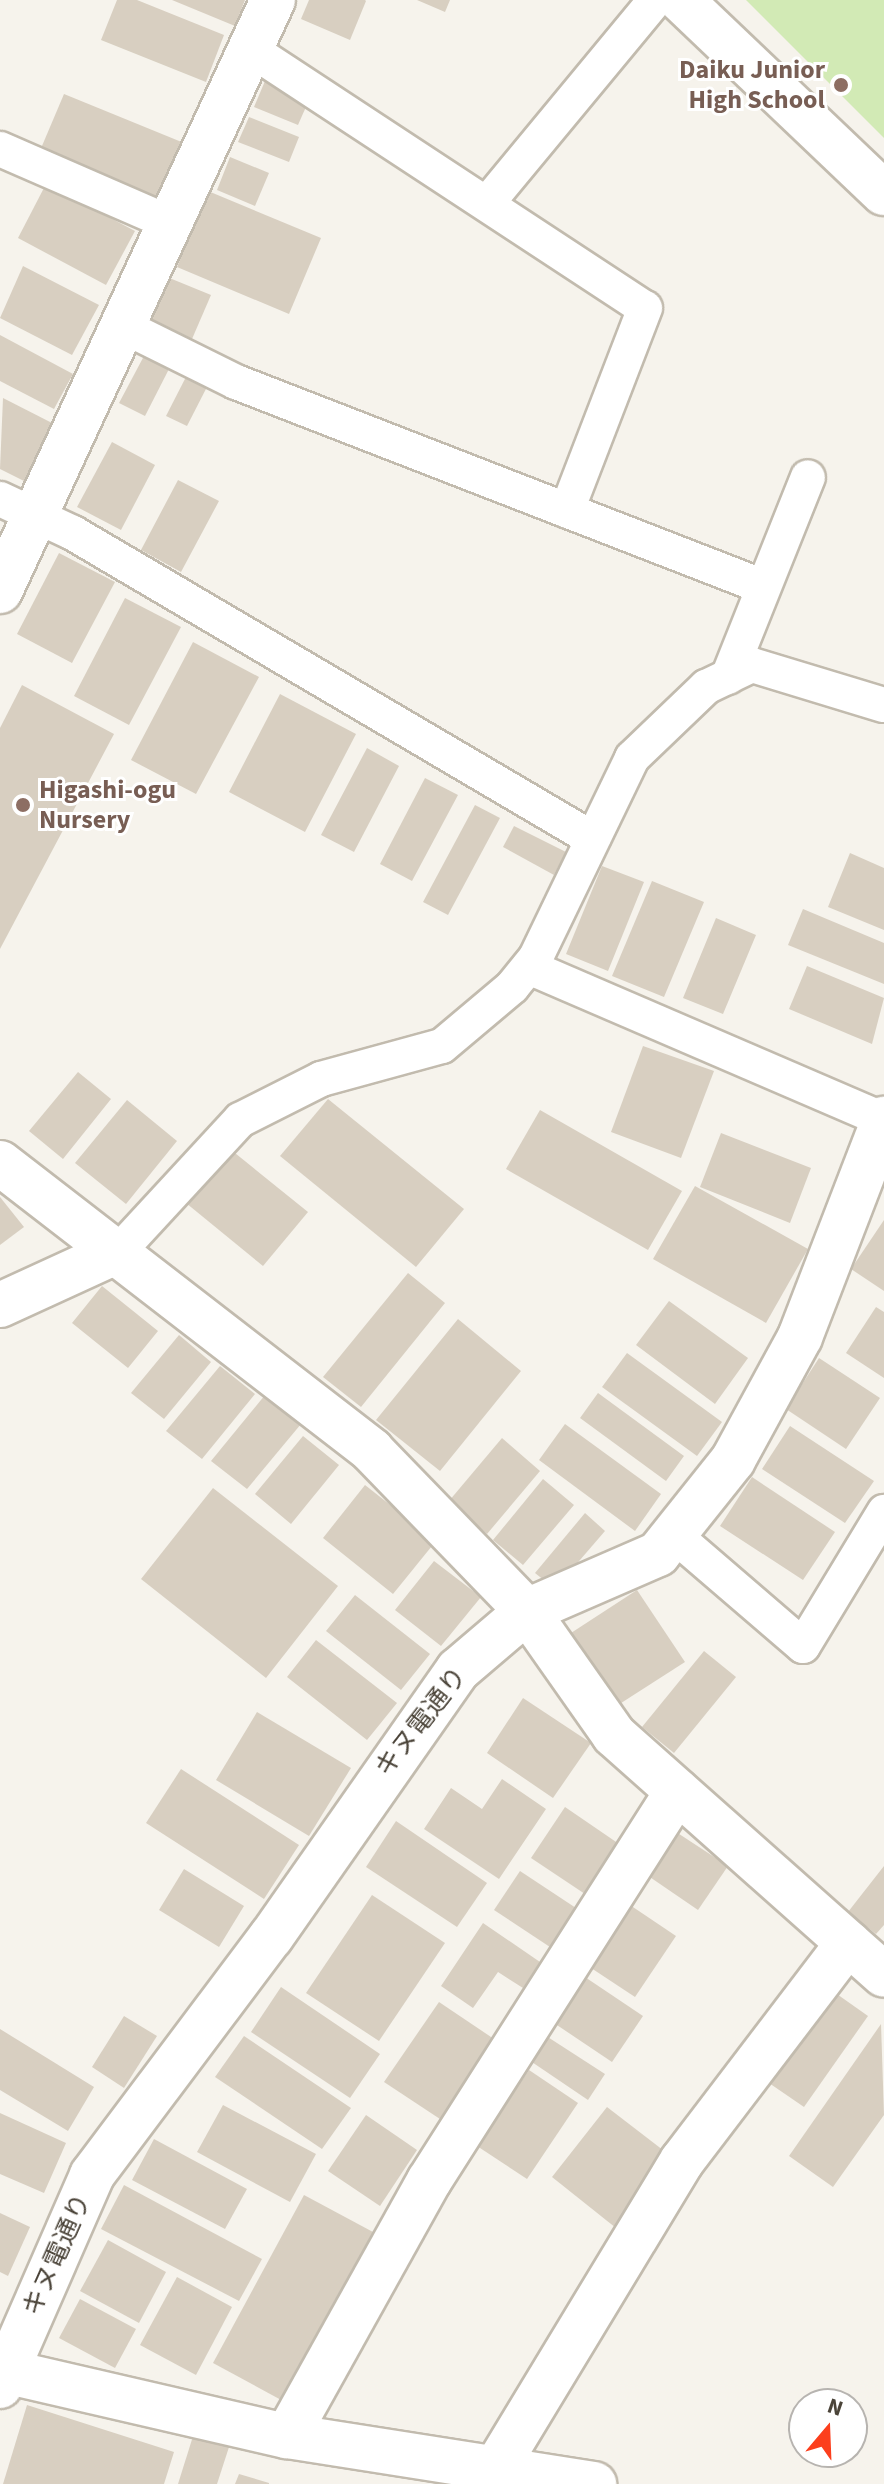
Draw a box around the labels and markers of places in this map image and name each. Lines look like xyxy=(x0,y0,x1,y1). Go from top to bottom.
place label: Daiku Junior High School xyxy=(679,54,825,116)
marker: Daiku Junior High School xyxy=(832,76,850,94)
place label: Higashi-ogu Nursery xyxy=(39,774,176,836)
marker: Higashi-ogu Nursery xyxy=(14,796,32,814)

